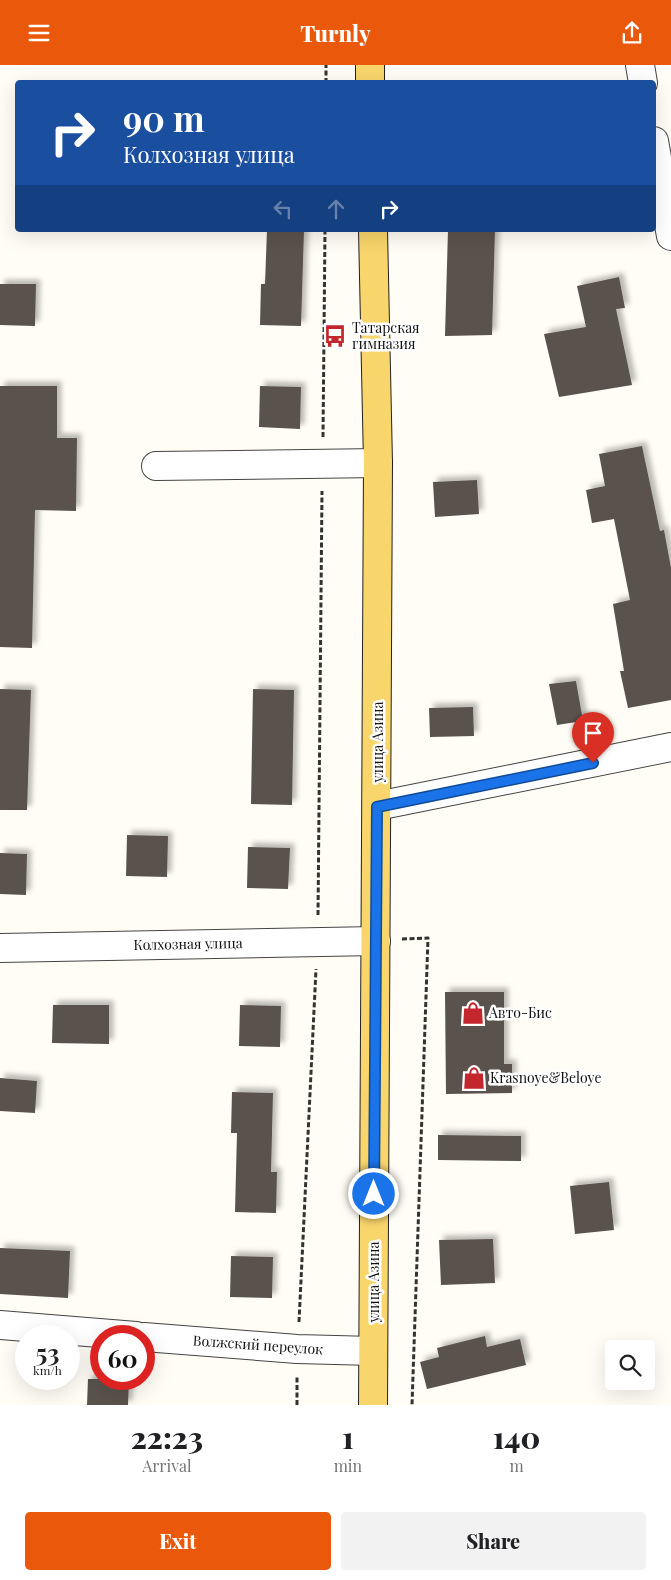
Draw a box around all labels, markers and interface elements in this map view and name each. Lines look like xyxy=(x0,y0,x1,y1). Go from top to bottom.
text: Turnly xyxy=(300,18,371,48)
icon: menu xyxy=(25,19,53,47)
icon: share xyxy=(618,19,646,47)
text: 90 m xyxy=(123,94,205,141)
icon: right xyxy=(40,100,105,165)
text: Колхозная улица xyxy=(123,139,295,169)
icon: left xyxy=(269,195,297,223)
icon: ahead xyxy=(322,195,350,223)
icon: right xyxy=(375,195,403,223)
place label: Татарская гимназия xyxy=(352,318,420,353)
bus stop icon: Татарская гимназия xyxy=(322,323,348,349)
street label: улица Азина xyxy=(368,702,387,783)
pin xyxy=(572,712,614,763)
icon: arrive xyxy=(579,719,607,747)
street label: Колхозная улица xyxy=(133,933,243,954)
shop icon: Авто-Бис xyxy=(460,1000,486,1026)
place label: Авто-Бис xyxy=(488,1003,552,1022)
shop icon: Krasnoye&Beloye xyxy=(461,1065,487,1091)
place label: Krasnoye&Beloye xyxy=(490,1068,602,1087)
position arrow xyxy=(347,1167,399,1219)
street label: улица Азина xyxy=(364,1242,383,1323)
speed limit sign: 60 xyxy=(90,1325,155,1390)
street label: Волжский переулок xyxy=(192,1330,324,1359)
text: 53 xyxy=(36,1335,59,1368)
map controls xyxy=(605,1340,655,1390)
button: search xyxy=(605,1340,655,1390)
text: km/h xyxy=(33,1362,62,1378)
text: 22:23 xyxy=(131,1417,203,1457)
text: 1 xyxy=(342,1417,354,1457)
text: 140 xyxy=(493,1417,540,1457)
text: Arrival xyxy=(142,1455,191,1476)
text: min xyxy=(334,1455,362,1476)
text: m xyxy=(509,1455,524,1476)
button: Exit xyxy=(25,1512,331,1570)
button: Share xyxy=(341,1512,646,1570)

